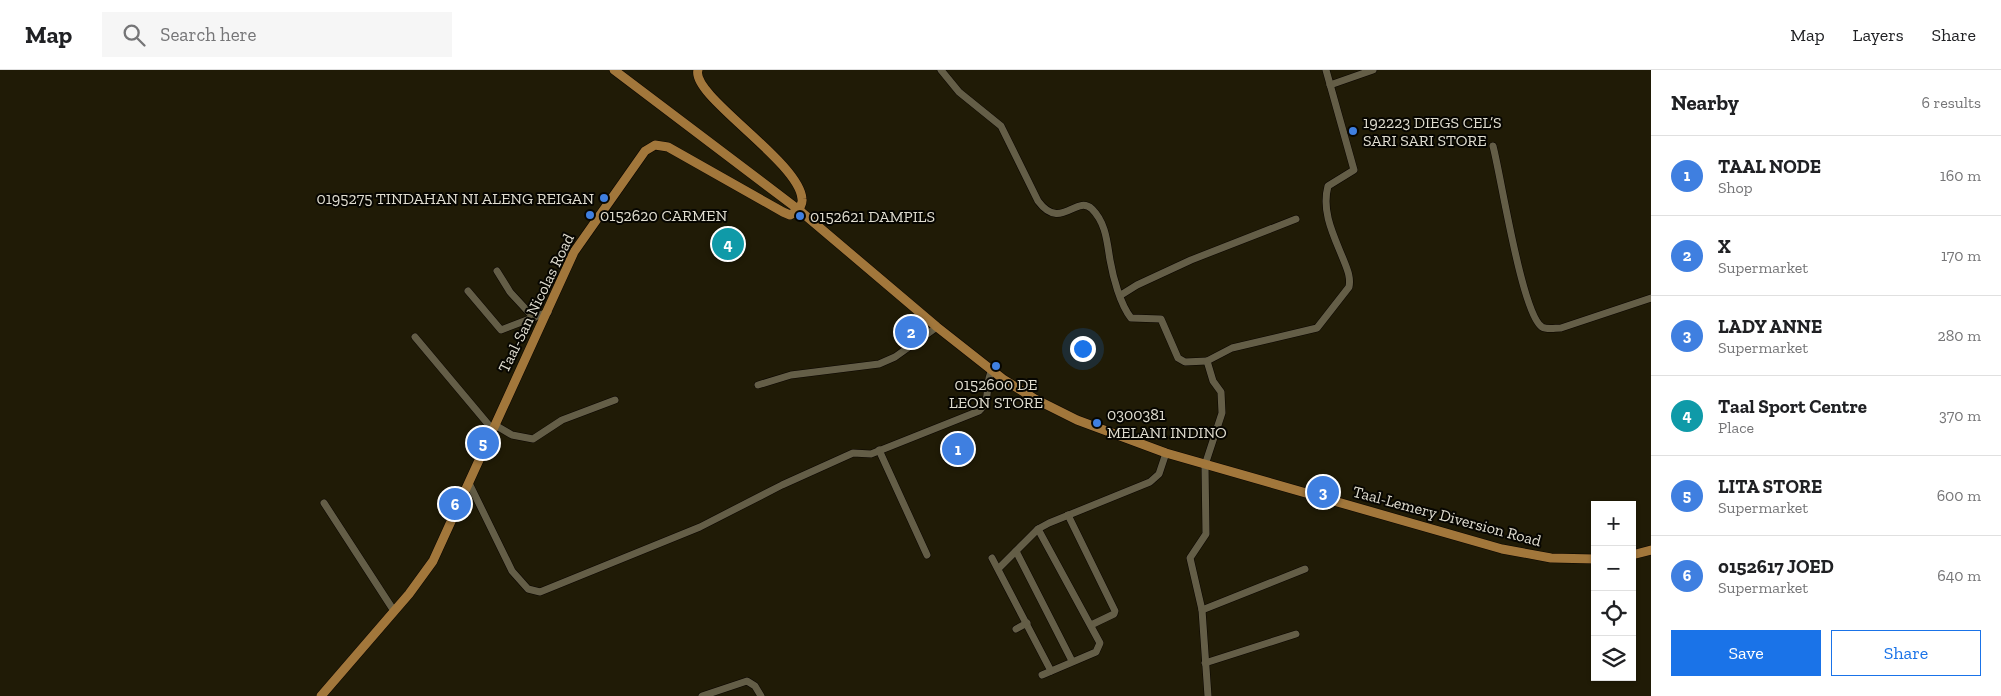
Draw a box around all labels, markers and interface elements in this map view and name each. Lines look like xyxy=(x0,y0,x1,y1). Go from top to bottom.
search box xyxy=(102,12,452,57)
text: Map xyxy=(25,20,72,49)
icon: search xyxy=(120,21,148,49)
text: Search here xyxy=(160,23,257,46)
text: Map xyxy=(1790,24,1825,46)
text: Layers xyxy=(1853,24,1904,46)
text: Share xyxy=(1932,24,1976,46)
text: Nearby xyxy=(1671,90,1739,115)
text: 6 results xyxy=(1921,93,1981,112)
place label: 192223 DIEGS CEL’S SARI SARI STORE xyxy=(1363,113,1501,150)
marker: 192223 DIEGS CEL’S SARI SARI STORE xyxy=(1347,125,1359,137)
text: TAAL NODE xyxy=(1718,155,1821,178)
text: 1 xyxy=(1684,166,1690,185)
text: 160 m xyxy=(1940,166,1981,185)
text: Shop xyxy=(1718,178,1753,197)
place label: 0195275 TINDAHAN NI ALENG REIGAN xyxy=(316,189,594,208)
marker: 0195275 TINDAHAN NI ALENG REIGAN xyxy=(598,192,610,204)
place label: 0152620 CARMEN xyxy=(600,206,727,225)
place label: 0152621 DAMPILS xyxy=(810,207,935,226)
marker: 0152620 CARMEN xyxy=(584,209,596,221)
marker: 0152621 DAMPILS xyxy=(794,210,806,222)
pin: 4 xyxy=(712,225,744,263)
street label: Taal-San Nicolas Road xyxy=(494,230,578,376)
text: X xyxy=(1718,235,1731,258)
text: 2 xyxy=(1683,246,1691,265)
text: 170 m xyxy=(1941,246,1981,265)
text: Supermarket xyxy=(1718,258,1808,277)
pin: 2 xyxy=(895,313,927,351)
text: LADY ANNE xyxy=(1718,315,1822,338)
text: 3 xyxy=(1683,326,1691,345)
text: 280 m xyxy=(1937,326,1981,345)
your location xyxy=(1070,336,1096,362)
text: Supermarket xyxy=(1718,338,1808,357)
marker: 0152600 DE LEON STORE xyxy=(990,360,1002,372)
place label: 0152600 DE LEON STORE xyxy=(949,375,1043,412)
text: Taal Sport Centre xyxy=(1718,395,1867,418)
place label: 0300381 MELANI INDINO xyxy=(1107,405,1227,442)
text: 4 xyxy=(1682,406,1692,425)
text: 370 m xyxy=(1939,406,1981,425)
marker: 0300381 MELANI INDINO xyxy=(1091,417,1103,429)
text: Place xyxy=(1718,418,1754,437)
pin: 5 xyxy=(467,424,499,462)
pin: 1 xyxy=(942,430,974,468)
pin: 3 xyxy=(1307,473,1339,511)
text: LITA STORE xyxy=(1718,475,1822,498)
street label: Taal-Lemery Diversion Road xyxy=(1351,482,1544,550)
pin: 6 xyxy=(439,485,471,523)
text: 5 xyxy=(1683,486,1691,505)
text: 600 m xyxy=(1937,486,1981,505)
text: Supermarket xyxy=(1718,498,1808,517)
map controls xyxy=(1591,501,1636,681)
button: + xyxy=(1591,501,1636,546)
button: − xyxy=(1591,546,1636,591)
text: 0152617 JOED xyxy=(1718,555,1834,578)
text: 6 xyxy=(1683,566,1691,585)
text: 640 m xyxy=(1937,566,1981,585)
text: Supermarket xyxy=(1718,578,1808,597)
button: locate xyxy=(1591,591,1636,636)
button: Save xyxy=(1671,630,1821,676)
button: Share xyxy=(1831,630,1981,676)
button: layers xyxy=(1591,636,1636,681)

